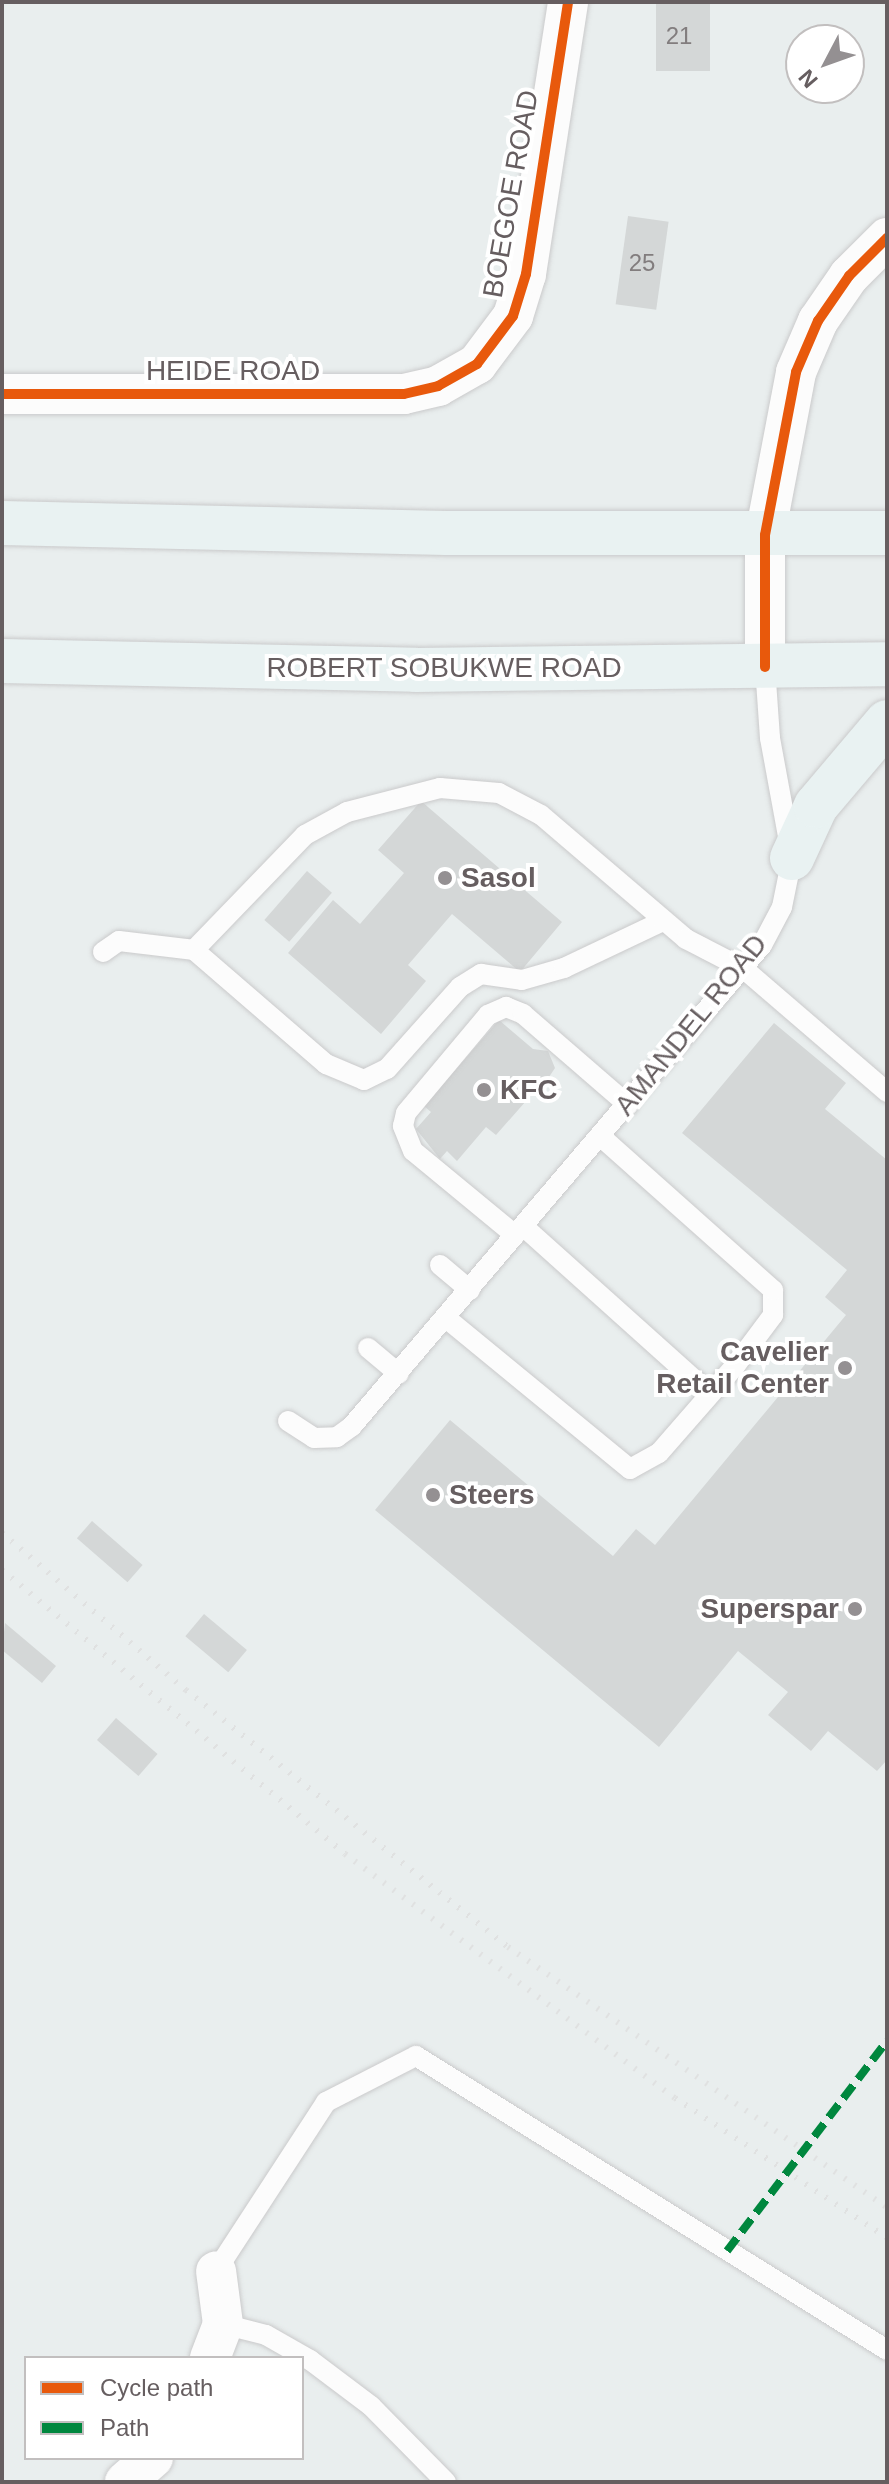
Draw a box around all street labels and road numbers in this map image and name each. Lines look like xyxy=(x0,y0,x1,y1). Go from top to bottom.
street label: BOEGOE ROAD xyxy=(476,88,546,300)
street label: HEIDE ROAD xyxy=(146,354,320,388)
street label: ROBERT SOBUKWE ROAD xyxy=(266,651,622,685)
street label: AMANDEL ROAD xyxy=(607,927,775,1123)

